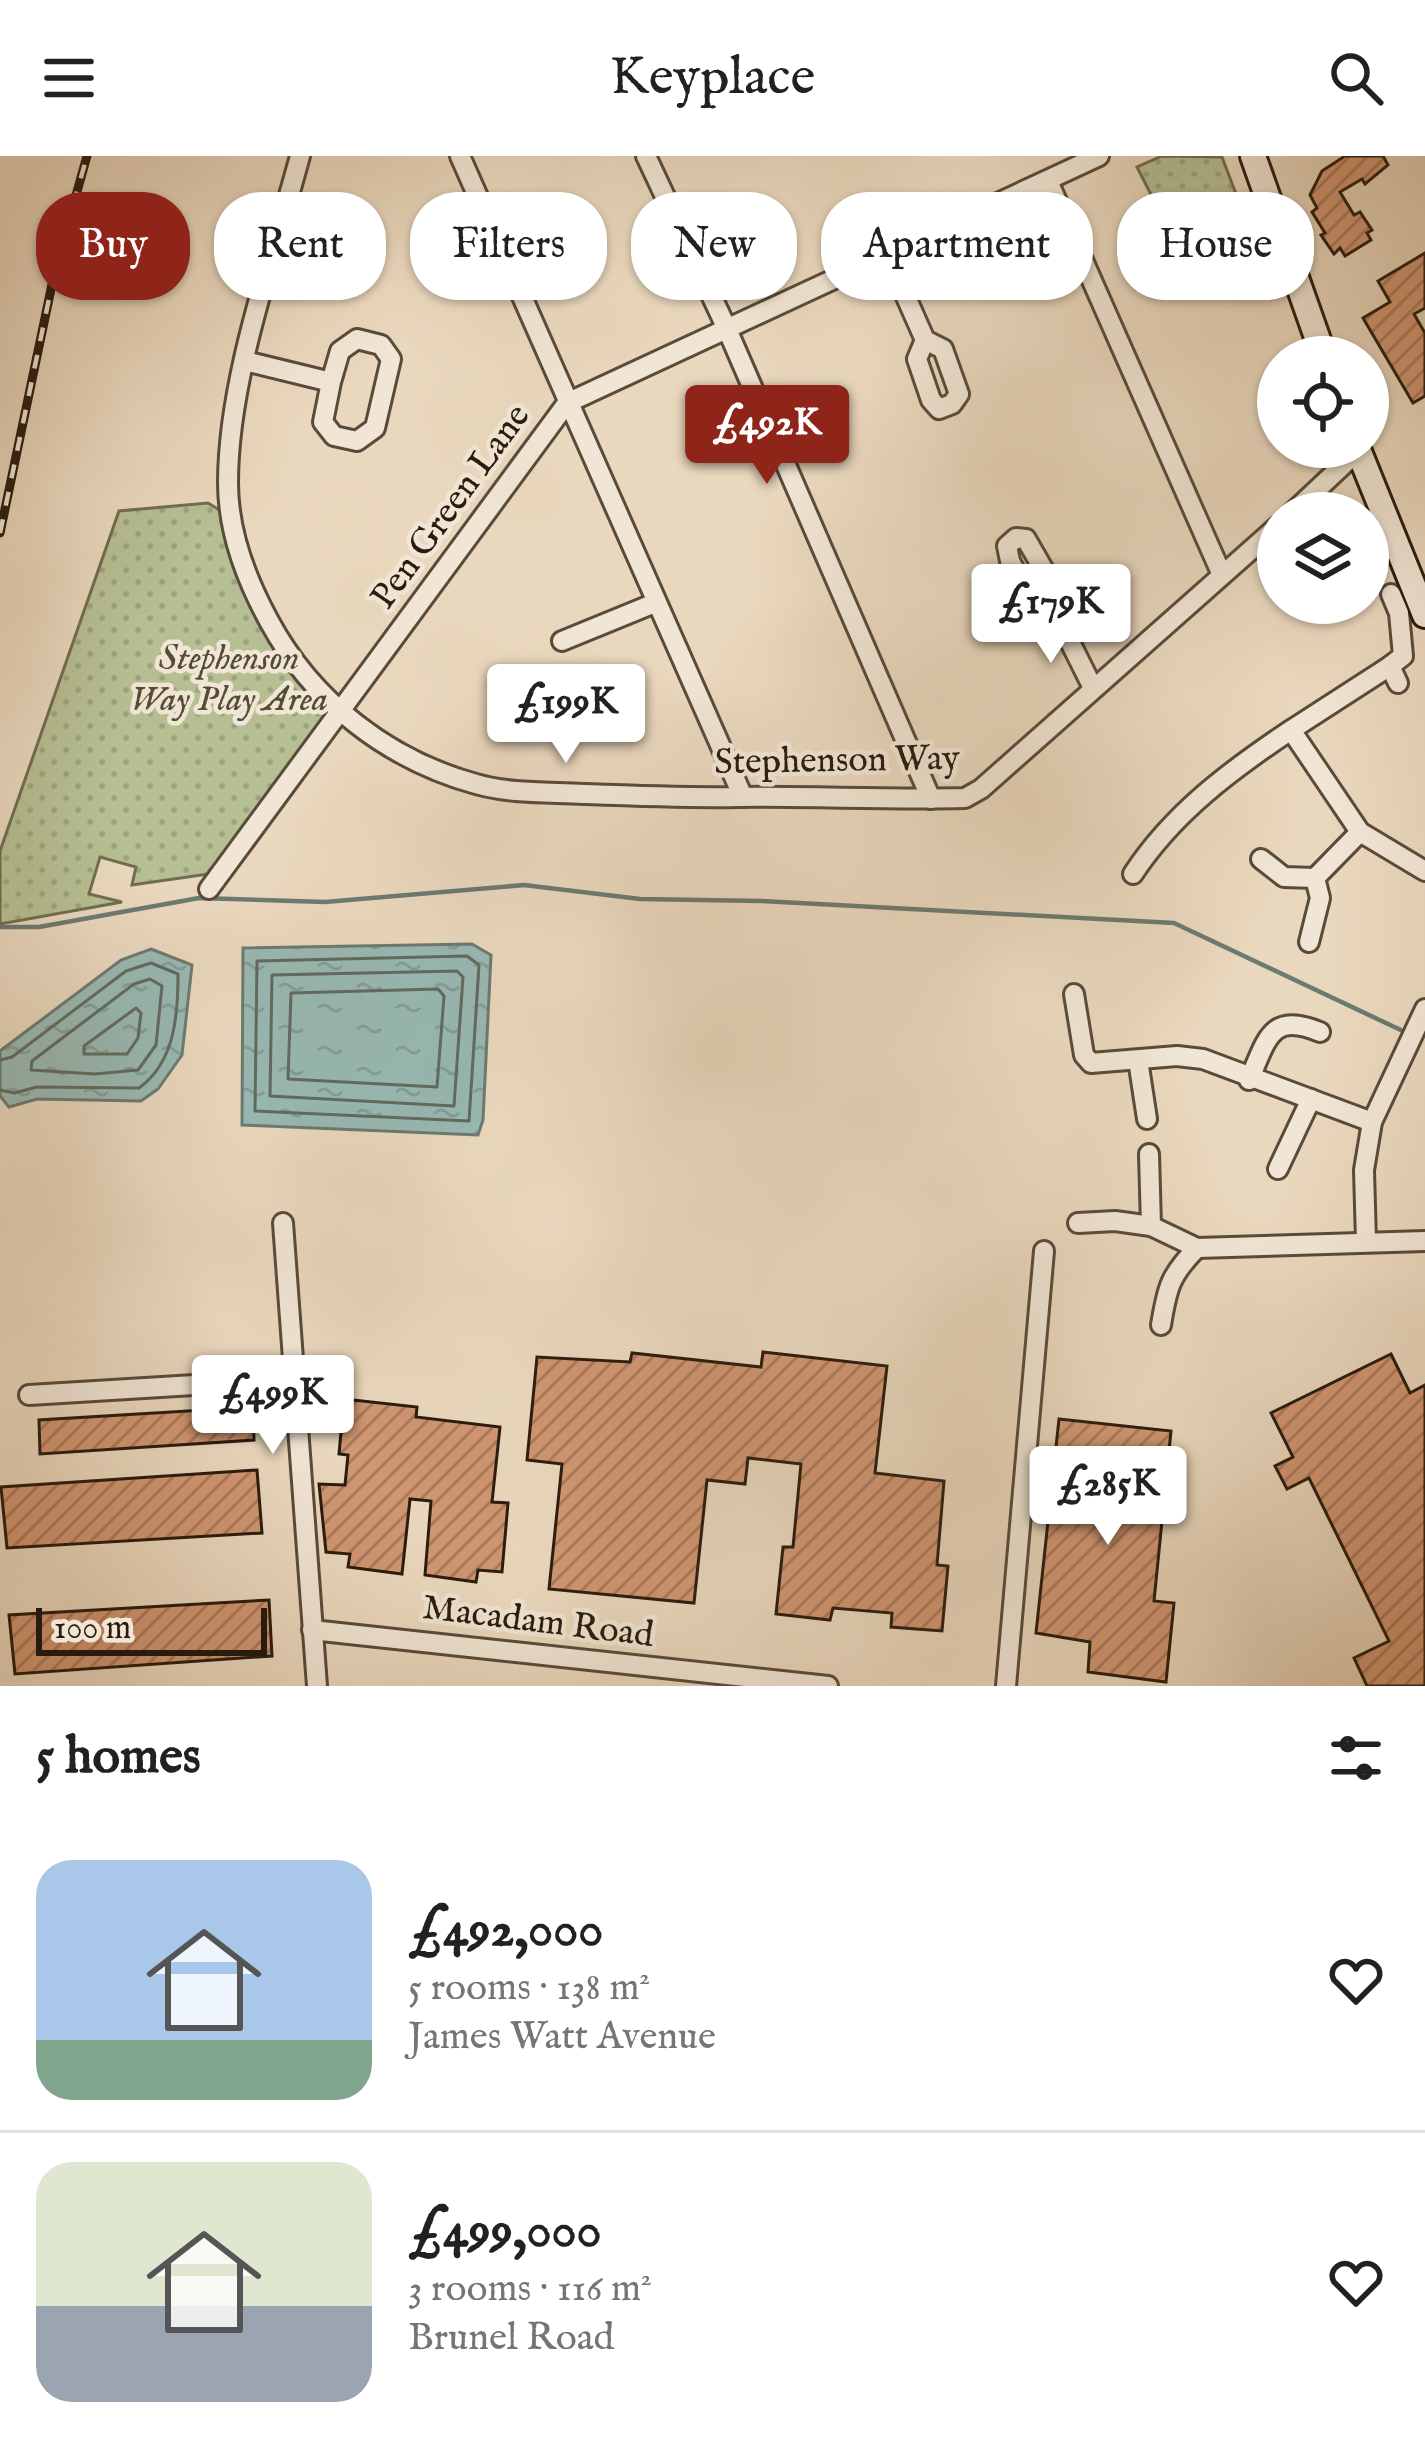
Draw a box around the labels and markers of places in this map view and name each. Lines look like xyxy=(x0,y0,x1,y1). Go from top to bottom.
pin: £492K xyxy=(683,385,851,487)
pin: £179K xyxy=(967,564,1135,666)
pin: £199K xyxy=(482,664,650,766)
pin: £499K xyxy=(189,1355,357,1457)
pin: £285K xyxy=(1024,1446,1192,1548)

